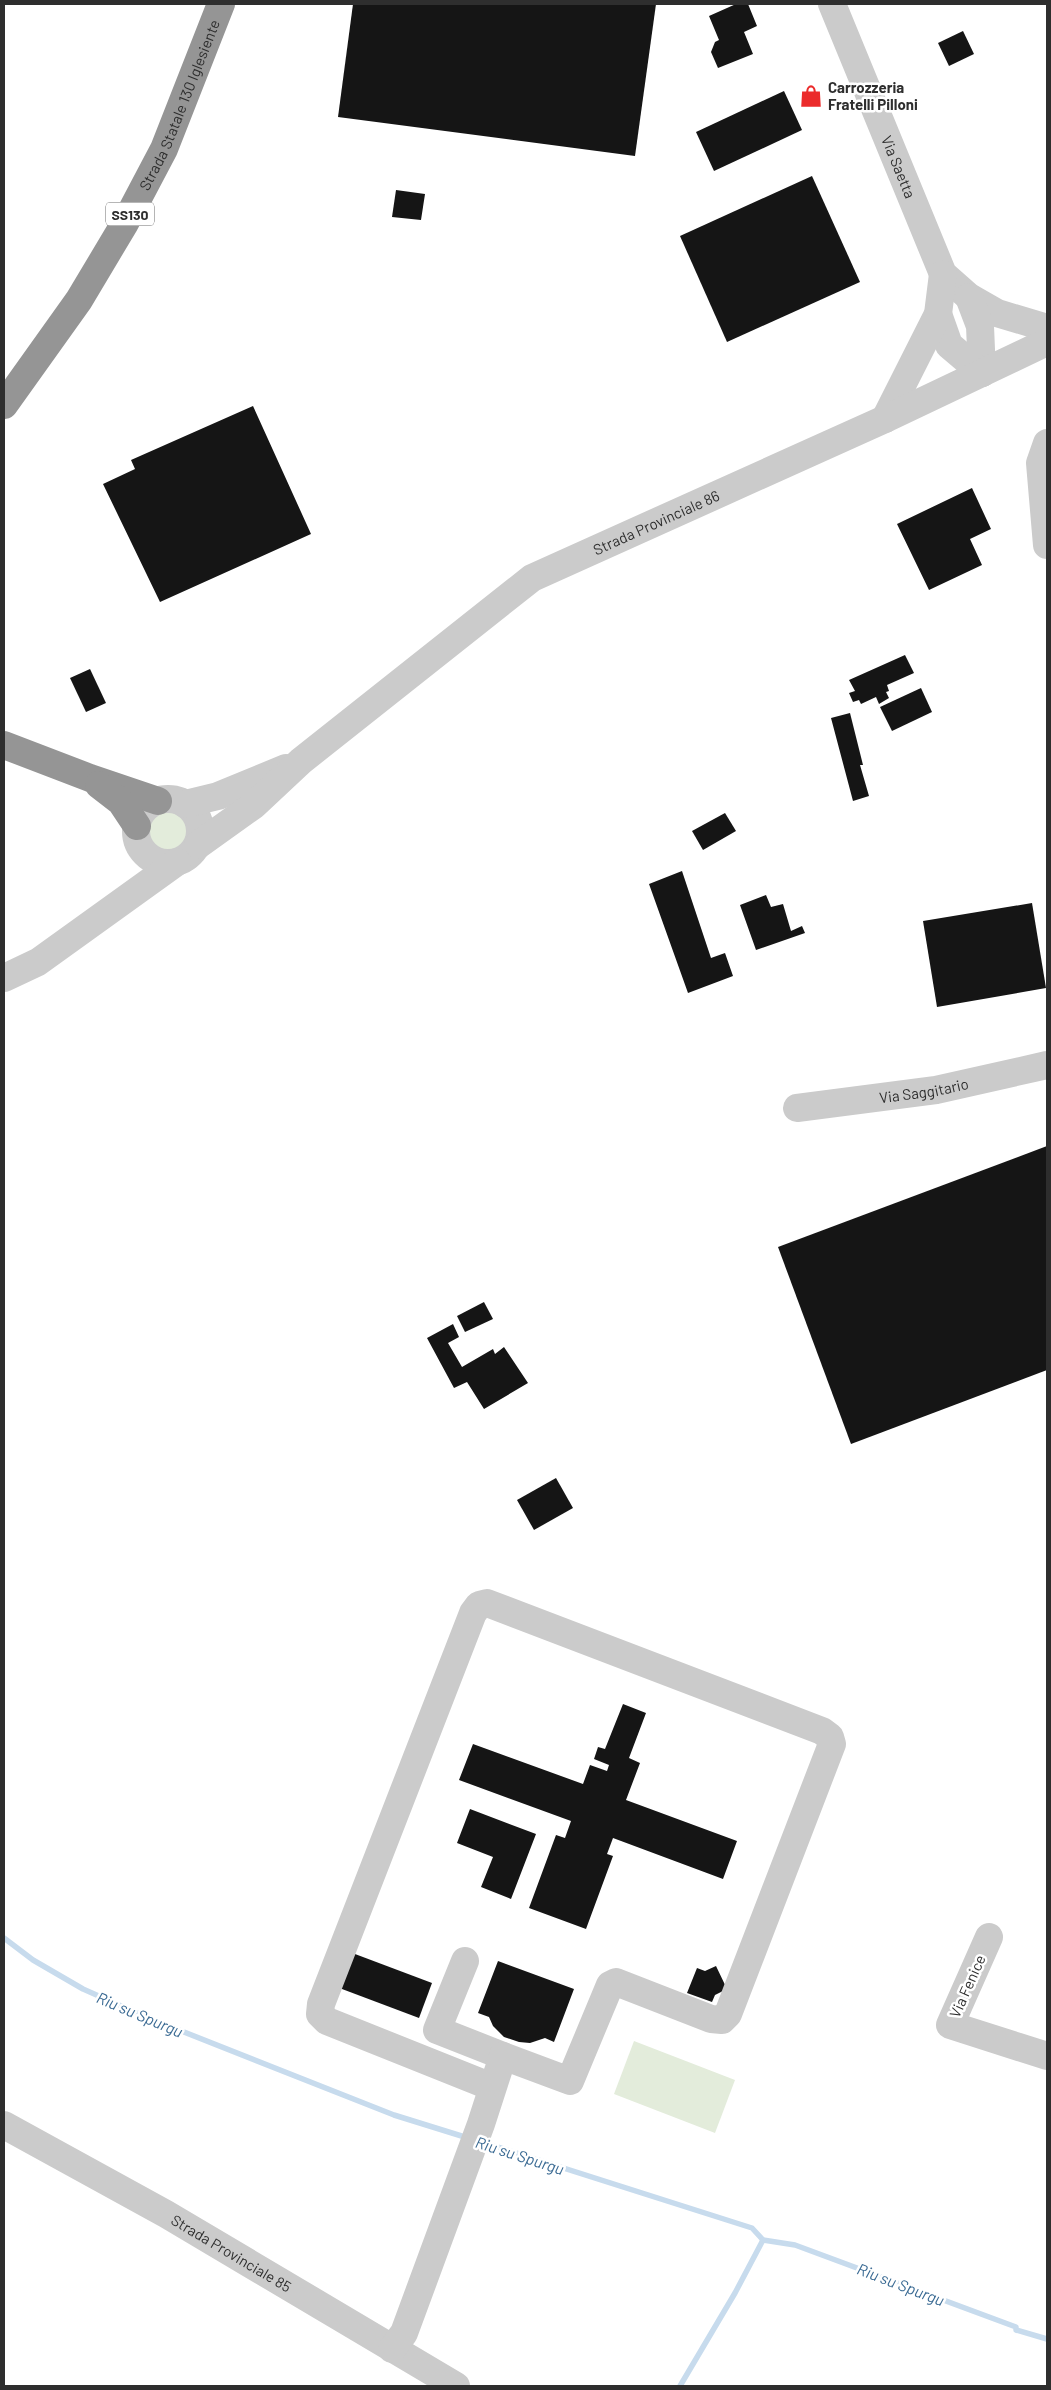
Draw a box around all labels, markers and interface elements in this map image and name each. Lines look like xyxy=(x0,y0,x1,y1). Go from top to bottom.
street label: Strada Statale 130 Iglesiente xyxy=(135,17,223,193)
place label: Carrozzeria Fratelli Pilloni xyxy=(828,78,918,113)
shop icon: Carrozzeria Fratelli Pilloni xyxy=(798,83,824,109)
street label: Via Saetta xyxy=(878,133,920,201)
road number: SS130 xyxy=(106,202,154,225)
street label: Strada Provinciale 86 xyxy=(590,486,722,558)
street label: Via Saggitario xyxy=(878,1074,970,1106)
street label: Via Fenice xyxy=(945,1952,989,2020)
water label: Riu su Spurgu xyxy=(94,1987,186,2041)
water label: Riu su Spurgu xyxy=(473,2132,567,2178)
street label: Strada Provinciale 85 xyxy=(168,2210,295,2295)
water label: Riu su Spurgu xyxy=(855,2259,947,2309)

